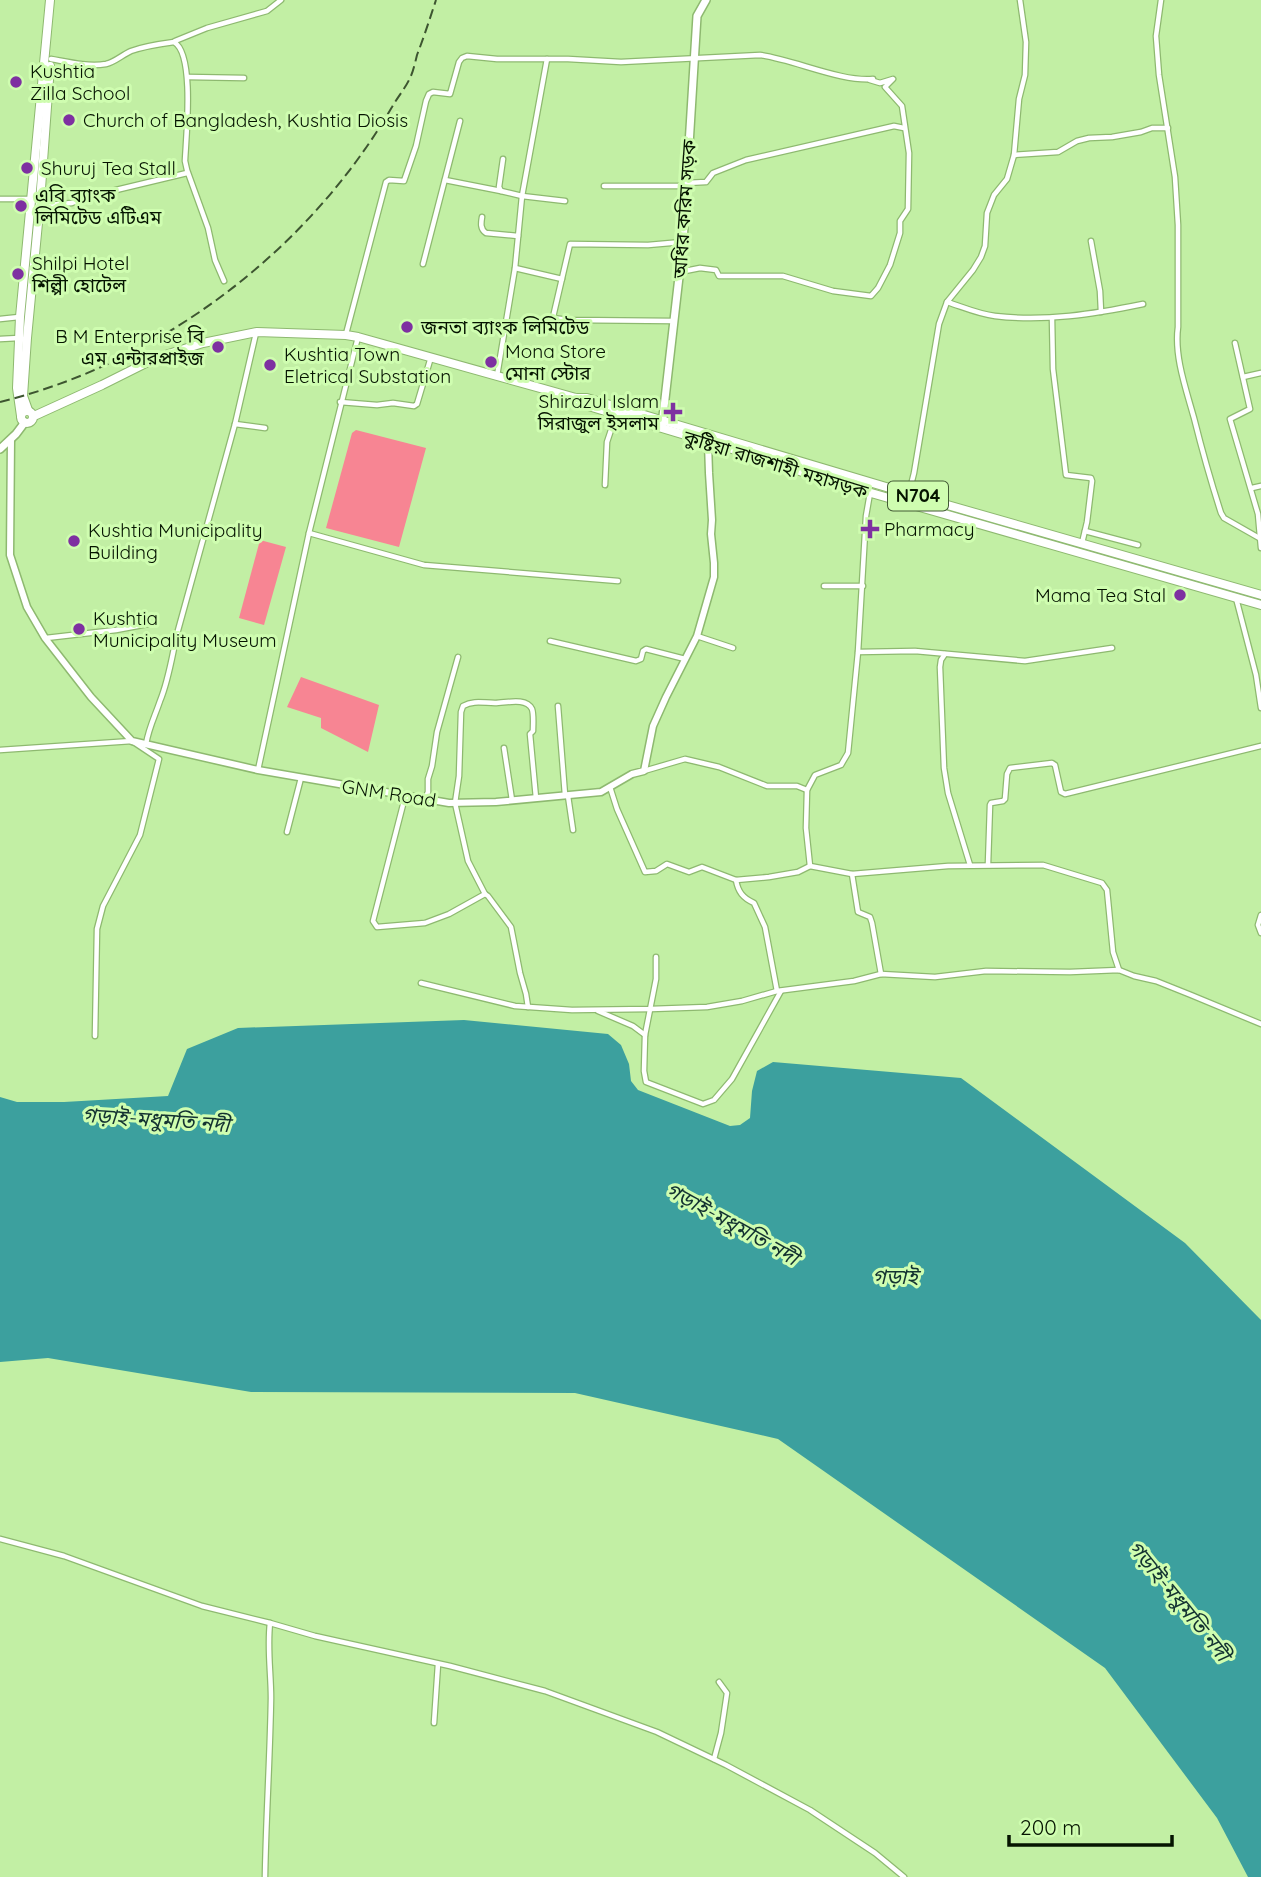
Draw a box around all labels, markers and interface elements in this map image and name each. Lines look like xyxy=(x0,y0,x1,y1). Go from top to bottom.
place label: Kushtia Zilla School xyxy=(30,59,130,105)
marker: Kushtia Zilla School xyxy=(8,74,24,90)
place label: Church of Bangladesh, Kushtia Diosis xyxy=(83,108,408,132)
marker: Church of Bangladesh, Kushtia Diosis xyxy=(61,112,77,128)
street label: অধির করিম সড়ক xyxy=(667,138,701,280)
place label: Shuruj Tea Stall xyxy=(41,156,176,180)
marker: Shuruj Tea Stall xyxy=(19,160,35,176)
place label: এবি ব্যাংক লিমিটেড এটিএম xyxy=(34,183,162,229)
marker: এবি ব্যাংক লিমিটেড এটিএম xyxy=(13,198,29,214)
place label: Shilpi Hotel শিল্পী হোটেল xyxy=(31,251,129,297)
marker: Shilpi Hotel শিল্পী হোটেল xyxy=(10,266,26,282)
place label: জনতা ব্যাংক লিমিটেড xyxy=(420,315,590,339)
marker: জনতা ব্যাংক লিমিটেড xyxy=(399,319,415,335)
place label: B M Enterprise বি এম এন্টারপ্রাইজ xyxy=(55,324,205,370)
marker: B M Enterprise বি এম এন্টারপ্রাইজ xyxy=(210,339,226,355)
place label: Mona Store মোনা স্টোর xyxy=(505,339,606,385)
place label: Kushtia Town Eletrical Substation xyxy=(284,342,451,388)
marker: Mona Store মোনা স্টোর xyxy=(483,354,499,370)
marker: Kushtia Town Eletrical Substation xyxy=(262,357,278,373)
place label: Shirazul Islam সিরাজুল ইসলাম xyxy=(537,389,659,435)
marker: Shirazul Islam সিরাজুল ইসলাম xyxy=(665,404,681,420)
street label: কুষ্টিয়া রাজশাহী মহাসড়ক xyxy=(680,424,872,504)
road number: N704 xyxy=(888,482,948,510)
place label: Pharmacy xyxy=(884,517,974,541)
place label: Kushtia Municipality Building xyxy=(88,518,263,564)
marker: Pharmacy xyxy=(862,521,878,537)
marker: Kushtia Municipality Building xyxy=(66,533,82,549)
place label: Mama Tea Stal xyxy=(1035,583,1166,607)
marker: Mama Tea Stal xyxy=(1172,587,1188,603)
place label: Kushtia Municipality Museum xyxy=(93,606,277,652)
marker: Kushtia Municipality Museum xyxy=(71,621,87,637)
street label: GNM Road xyxy=(340,774,438,812)
water label: গড়াই-মধুমতি নদী xyxy=(81,1101,235,1137)
water label: গড়াই-মধুমতি নদী xyxy=(662,1176,807,1272)
water label: গড়াই xyxy=(872,1263,921,1289)
water label: গড়াই-মধুমতি নদী xyxy=(1123,1535,1239,1669)
scale bar xyxy=(1009,1804,1172,1848)
text: 200 m xyxy=(1020,1814,1082,1840)

